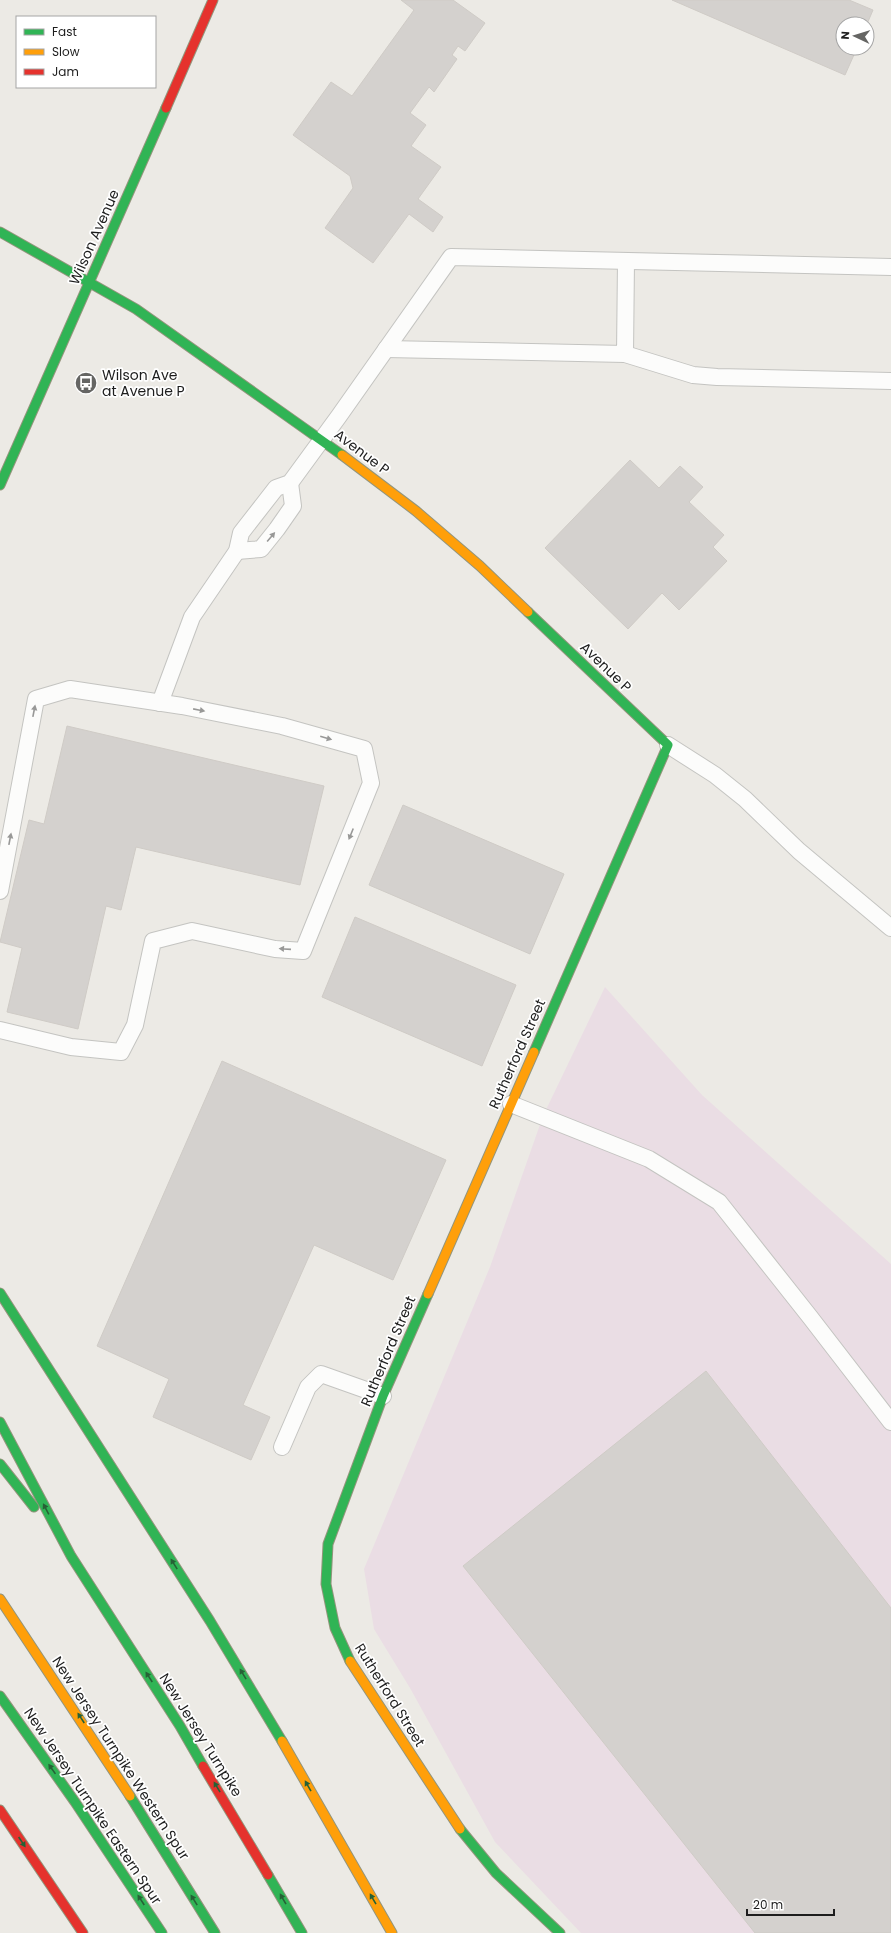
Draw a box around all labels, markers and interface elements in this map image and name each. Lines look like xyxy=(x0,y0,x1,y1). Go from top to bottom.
legend xyxy=(16,16,156,88)
north arrow xyxy=(835,16,875,56)
text: Fast xyxy=(52,23,77,40)
text: N xyxy=(837,31,853,40)
text: Slow xyxy=(52,43,80,60)
text: Jam xyxy=(52,63,79,80)
street label: Wilson Avenue xyxy=(64,186,124,288)
place label: Wilson Ave at Avenue P xyxy=(102,365,185,401)
bus stop icon: Wilson Ave at Avenue P xyxy=(73,370,99,396)
street label: Avenue P xyxy=(330,425,394,479)
one-way arrow xyxy=(266,532,275,542)
street label: Avenue P xyxy=(576,637,636,697)
one-way arrow xyxy=(31,705,37,717)
one-way arrow xyxy=(193,707,205,713)
one-way arrow xyxy=(320,735,332,741)
one-way arrow xyxy=(347,828,353,840)
one-way arrow xyxy=(7,833,13,845)
one-way arrow xyxy=(279,946,291,953)
street label: Rutherford Street xyxy=(484,996,550,1112)
street label: Rutherford Street xyxy=(356,1293,420,1409)
one-way arrow xyxy=(43,1503,50,1515)
one-way arrow xyxy=(170,1558,177,1570)
street label: Rutherford Street xyxy=(350,1639,430,1751)
street label: New Jersey Turnpike Western Spur xyxy=(47,1652,195,1864)
one-way arrow xyxy=(239,1668,246,1680)
street label: New Jersey Turnpike xyxy=(155,1669,247,1801)
one-way arrow xyxy=(145,1671,152,1682)
street label: New Jersey Turnpike Eastern Spur xyxy=(19,1704,167,1908)
one-way arrow xyxy=(77,1713,84,1724)
one-way arrow xyxy=(48,1764,56,1775)
one-way arrow xyxy=(305,1780,312,1792)
one-way arrow xyxy=(213,1781,220,1793)
one-way arrow xyxy=(18,1837,26,1847)
scale bar xyxy=(747,1891,834,1917)
one-way arrow xyxy=(279,1893,286,1905)
one-way arrow xyxy=(370,1893,377,1905)
one-way arrow xyxy=(191,1894,198,1906)
one-way arrow xyxy=(137,1895,145,1905)
text: 20 m xyxy=(753,1896,783,1913)

